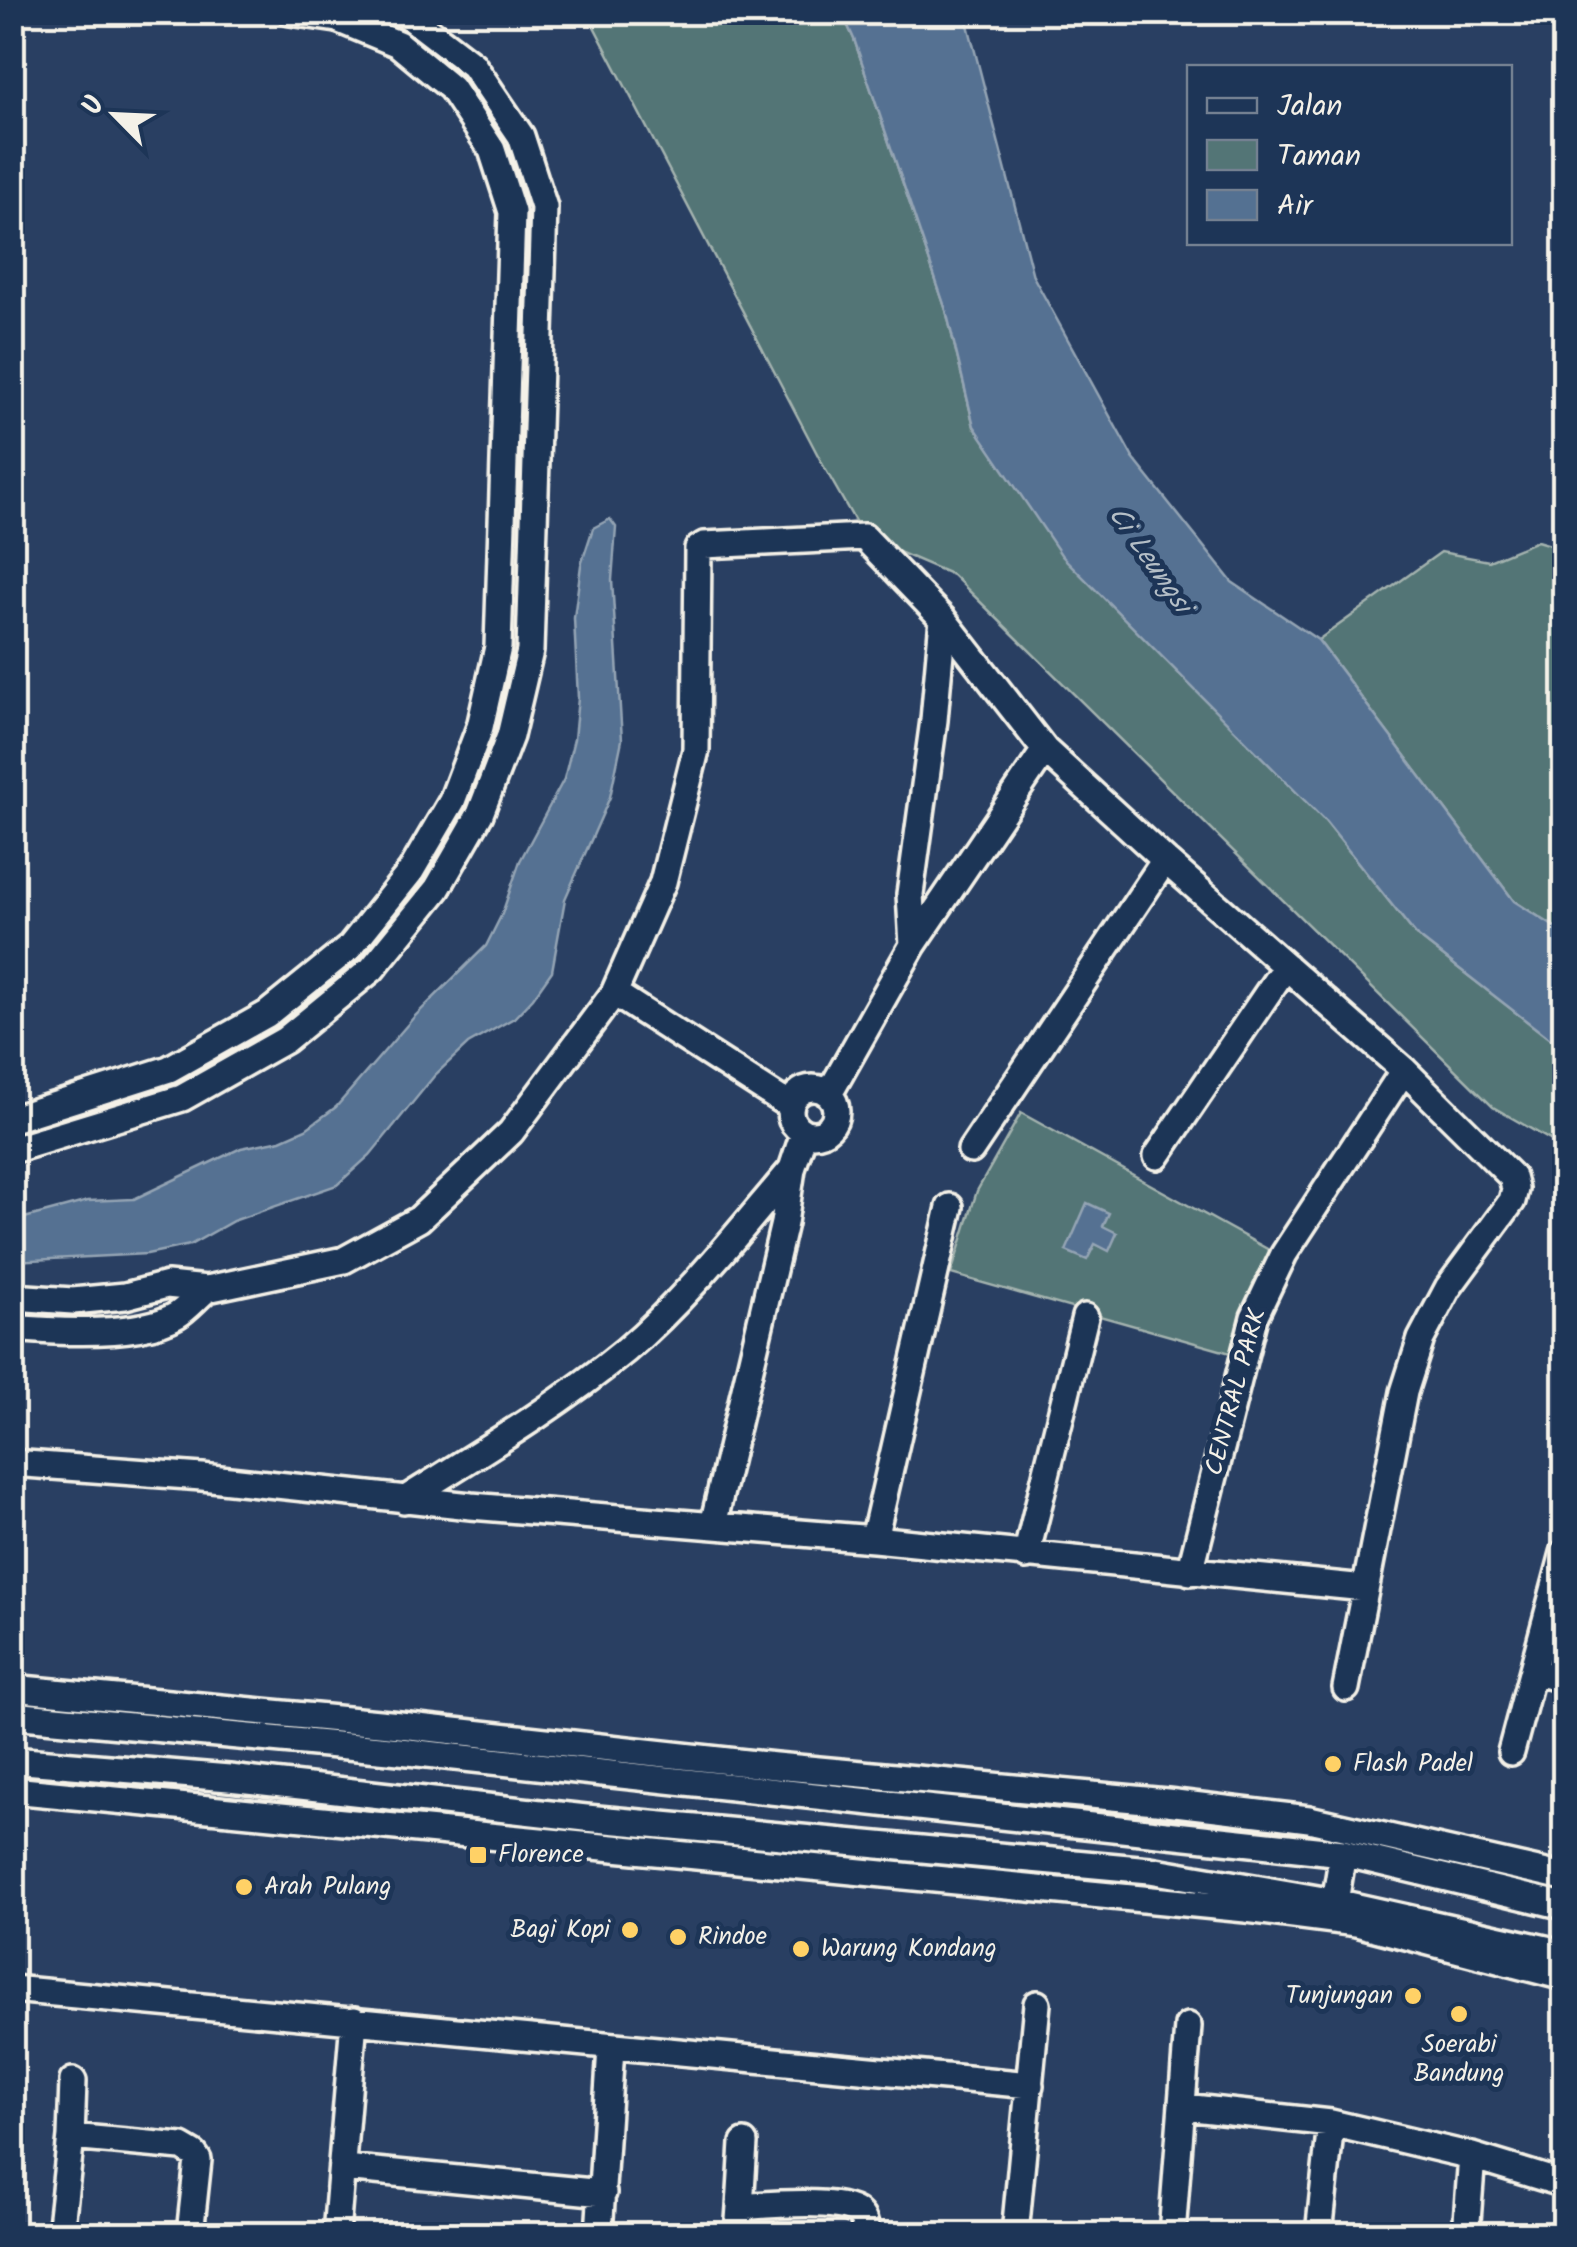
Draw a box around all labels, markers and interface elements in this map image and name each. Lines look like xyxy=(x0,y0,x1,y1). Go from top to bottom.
north arrow xyxy=(65,65,165,165)
legend xyxy=(1187,65,1512,245)
text: Jalan xyxy=(1277,83,1343,131)
text: U xyxy=(70,89,119,123)
text: Taman xyxy=(1277,133,1361,181)
text: Air xyxy=(1277,183,1314,231)
water label: Ci Leungsi xyxy=(1095,497,1206,628)
street label: CENTRAL PARK xyxy=(1194,1304,1278,1480)
place label: Flash Padel xyxy=(1353,1744,1473,1784)
marker: Flash Padel xyxy=(1322,1753,1344,1775)
place label: Florence xyxy=(498,1835,584,1875)
marker: Florence xyxy=(467,1844,489,1866)
place label: Arah Pulang xyxy=(264,1867,391,1907)
marker: Arah Pulang xyxy=(233,1876,255,1898)
place label: Bagi Kopi xyxy=(510,1910,611,1950)
place label: Rindoe xyxy=(698,1917,767,1957)
marker: Bagi Kopi xyxy=(619,1919,641,1941)
marker: Rindoe xyxy=(667,1926,689,1948)
place label: Warung Kondang xyxy=(821,1929,997,1969)
marker: Warung Kondang xyxy=(790,1938,812,1960)
place label: Tunjungan xyxy=(1286,1976,1393,2016)
marker: Tunjungan xyxy=(1402,1985,1424,2007)
marker: Soerabi Bandung xyxy=(1448,2003,1470,2025)
place label: Soerabi Bandung xyxy=(1414,2025,1504,2094)

